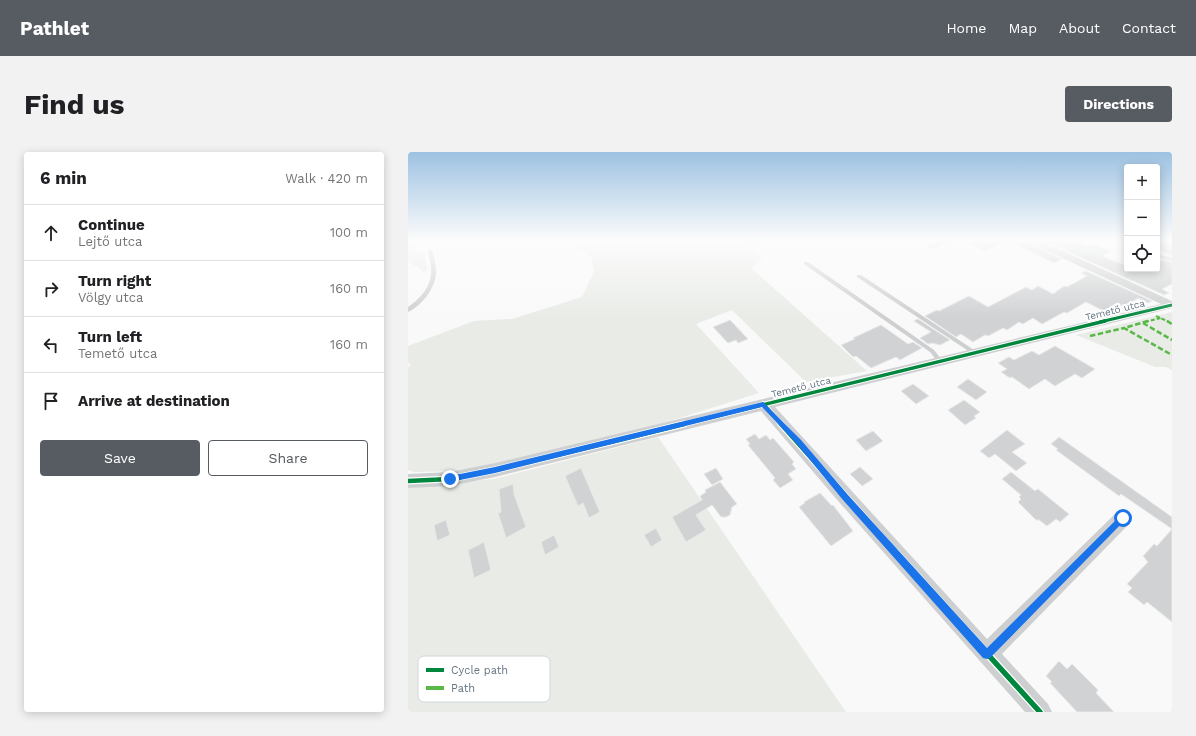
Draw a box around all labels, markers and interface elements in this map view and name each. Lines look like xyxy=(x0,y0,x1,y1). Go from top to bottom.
text: Pathlet xyxy=(20,17,89,40)
text: Home xyxy=(946,20,986,36)
text: Map xyxy=(1008,20,1037,36)
text: About xyxy=(1059,20,1100,36)
text: Contact xyxy=(1122,20,1176,36)
button: Directions xyxy=(1065,86,1172,122)
text: Find us xyxy=(24,88,124,121)
map controls xyxy=(1124,164,1160,272)
button: + xyxy=(1124,164,1160,200)
text: 6 min xyxy=(40,168,87,188)
text: Walk · 420 m xyxy=(285,171,368,186)
button: − xyxy=(1124,200,1160,236)
text: Continue xyxy=(78,216,145,234)
icon: ahead xyxy=(40,222,62,244)
text: 100 m xyxy=(330,225,368,240)
text: Lejtő utca xyxy=(78,234,142,249)
button: locate xyxy=(1124,236,1160,272)
text: Turn right xyxy=(78,272,151,290)
icon: right xyxy=(40,278,62,300)
text: 160 m xyxy=(330,281,368,296)
text: Völgy utca xyxy=(78,290,143,305)
street label: Temető utca xyxy=(1084,297,1146,323)
text: Turn left xyxy=(78,328,142,346)
icon: left xyxy=(40,334,62,356)
text: 160 m xyxy=(330,337,368,352)
text: Temető utca xyxy=(78,346,157,361)
street label: Temető utca xyxy=(770,374,832,400)
icon: arrive xyxy=(40,390,62,412)
text: Arrive at destination xyxy=(78,392,230,410)
button: Save xyxy=(40,440,200,476)
button: Share xyxy=(208,440,368,476)
route end xyxy=(441,470,459,488)
route start xyxy=(1114,509,1132,527)
legend xyxy=(418,656,550,702)
text: Cycle path xyxy=(451,664,508,677)
text: Path xyxy=(451,682,475,695)

